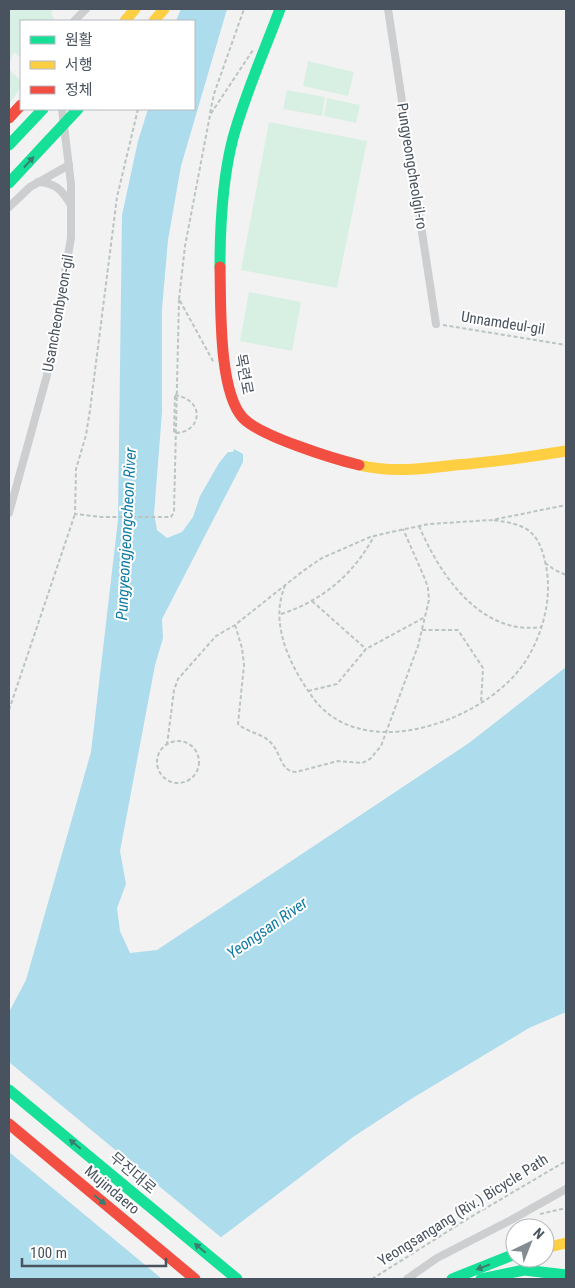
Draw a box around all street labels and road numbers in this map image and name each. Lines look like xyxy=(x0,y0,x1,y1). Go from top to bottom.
street label: Pungyeongcheolgil-ro xyxy=(393,102,431,230)
street label: Usancheonbyeon-gil xyxy=(39,253,77,373)
street label: Unnamdeul-gil xyxy=(460,307,546,339)
street label: 목련로 xyxy=(231,352,257,396)
street label: 무진대로 xyxy=(106,1148,160,1198)
street label: Yeongsangang (Riv.) Bicycle Path xyxy=(375,1150,551,1270)
street label: Mujindaero xyxy=(81,1162,143,1218)

